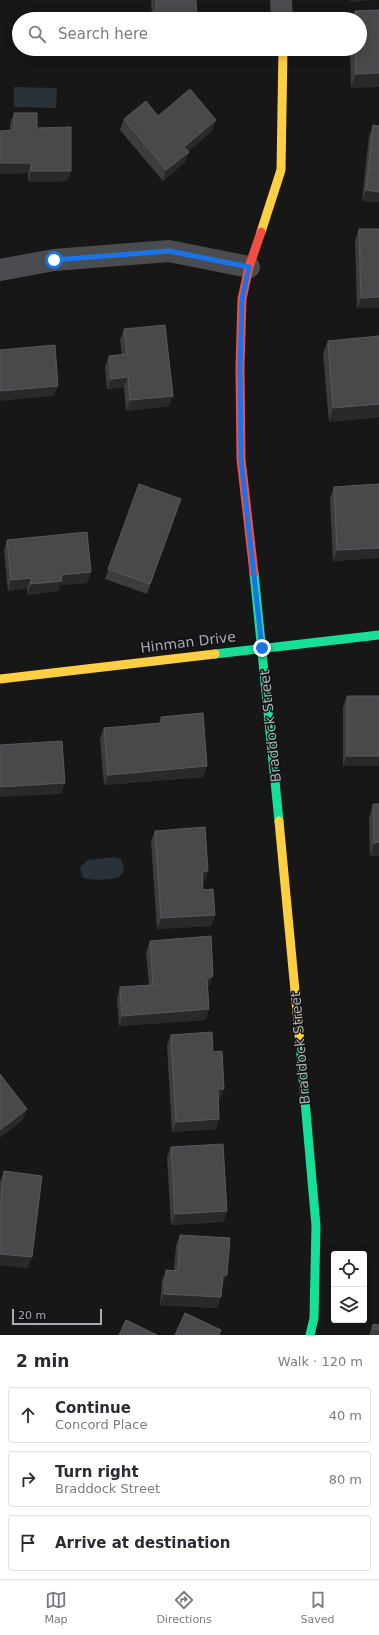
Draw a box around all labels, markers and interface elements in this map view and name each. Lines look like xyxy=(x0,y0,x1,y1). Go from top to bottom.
search box xyxy=(12,12,367,56)
icon: search xyxy=(26,23,48,45)
text: Search here xyxy=(58,25,148,43)
route start xyxy=(45,251,63,269)
street label: Hinman Drive xyxy=(139,628,237,656)
route end xyxy=(253,639,271,657)
street label: Braddock Street xyxy=(256,668,284,783)
street label: Braddock Street xyxy=(287,990,313,1105)
map controls xyxy=(331,1251,367,1323)
button: locate xyxy=(331,1251,367,1287)
button: layers xyxy=(331,1287,367,1323)
scale bar xyxy=(12,1307,102,1326)
text: 20 m xyxy=(18,1309,46,1322)
text: 2 min xyxy=(16,1351,69,1371)
text: Walk · 120 m xyxy=(278,1354,363,1369)
text: Continue xyxy=(55,1399,131,1417)
icon: ahead xyxy=(17,1404,39,1426)
text: 40 m xyxy=(329,1408,362,1423)
text: Concord Place xyxy=(55,1417,147,1432)
text: Turn right xyxy=(55,1463,139,1481)
icon: right xyxy=(17,1468,39,1490)
text: 80 m xyxy=(329,1472,362,1487)
text: Braddock Street xyxy=(55,1481,160,1496)
icon: arrive xyxy=(17,1532,39,1554)
text: Arrive at destination xyxy=(55,1534,230,1552)
tab: Map xyxy=(44,1589,68,1626)
tab: Directions xyxy=(156,1589,212,1626)
tab: Saved xyxy=(301,1589,335,1626)

